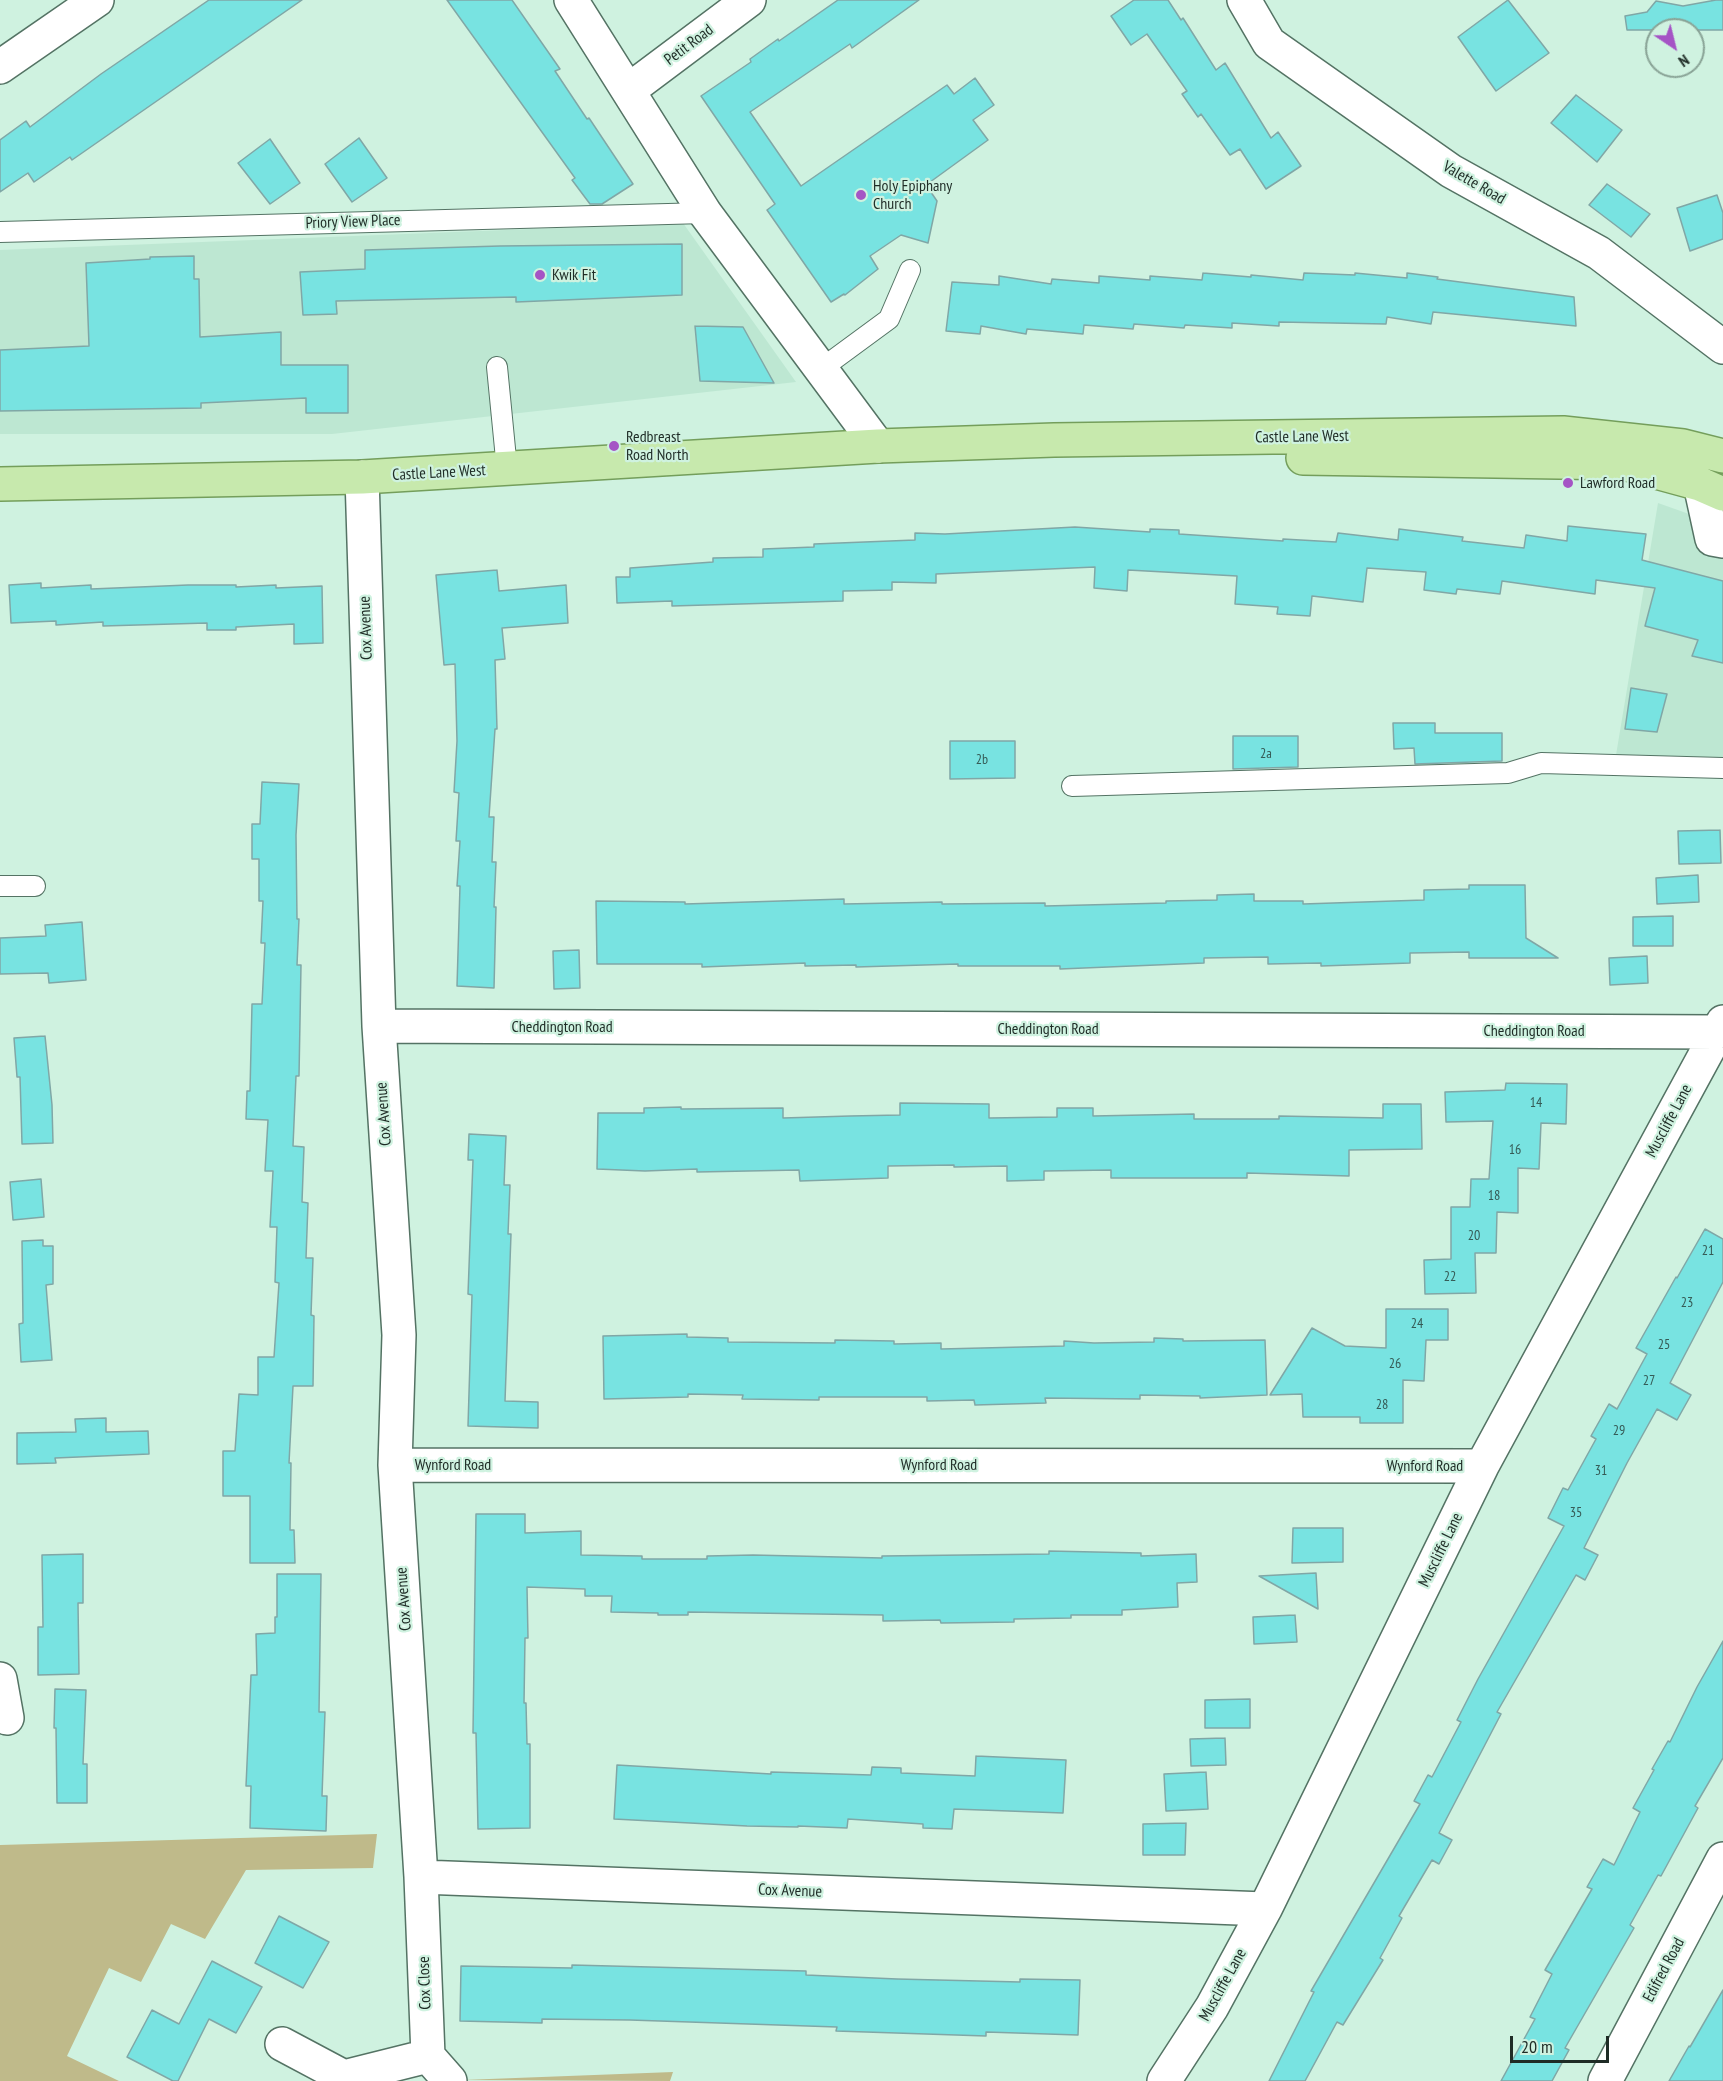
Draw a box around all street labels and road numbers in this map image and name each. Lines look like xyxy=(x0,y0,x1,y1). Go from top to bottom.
street label: Petit Road xyxy=(661,20,717,70)
street label: Valette Road xyxy=(1439,157,1509,209)
street label: Priory View Place xyxy=(305,211,401,233)
street label: Castle Lane West xyxy=(1255,427,1349,447)
street label: Castle Lane West xyxy=(392,461,486,485)
street label: Cox Avenue xyxy=(355,596,377,660)
street label: Cheddington Road xyxy=(511,1017,613,1037)
street label: Cheddington Road xyxy=(997,1019,1099,1039)
street label: Cheddington Road xyxy=(1483,1021,1585,1041)
street label: Cox Avenue xyxy=(372,1081,396,1147)
street label: Muscliffe Lane xyxy=(1642,1081,1696,1161)
street label: Wynford Road xyxy=(415,1455,491,1475)
street label: Wynford Road xyxy=(901,1455,977,1475)
street label: Wynford Road xyxy=(1387,1456,1463,1476)
street label: Muscliffe Lane xyxy=(1415,1510,1467,1590)
street label: Cox Avenue xyxy=(392,1566,416,1632)
street label: Cox Avenue xyxy=(758,1880,822,1902)
street label: Edifred Road xyxy=(1639,1935,1689,2005)
street label: Muscliffe Lane xyxy=(1195,1945,1251,2025)
street label: Cox Close xyxy=(414,1956,436,2010)

